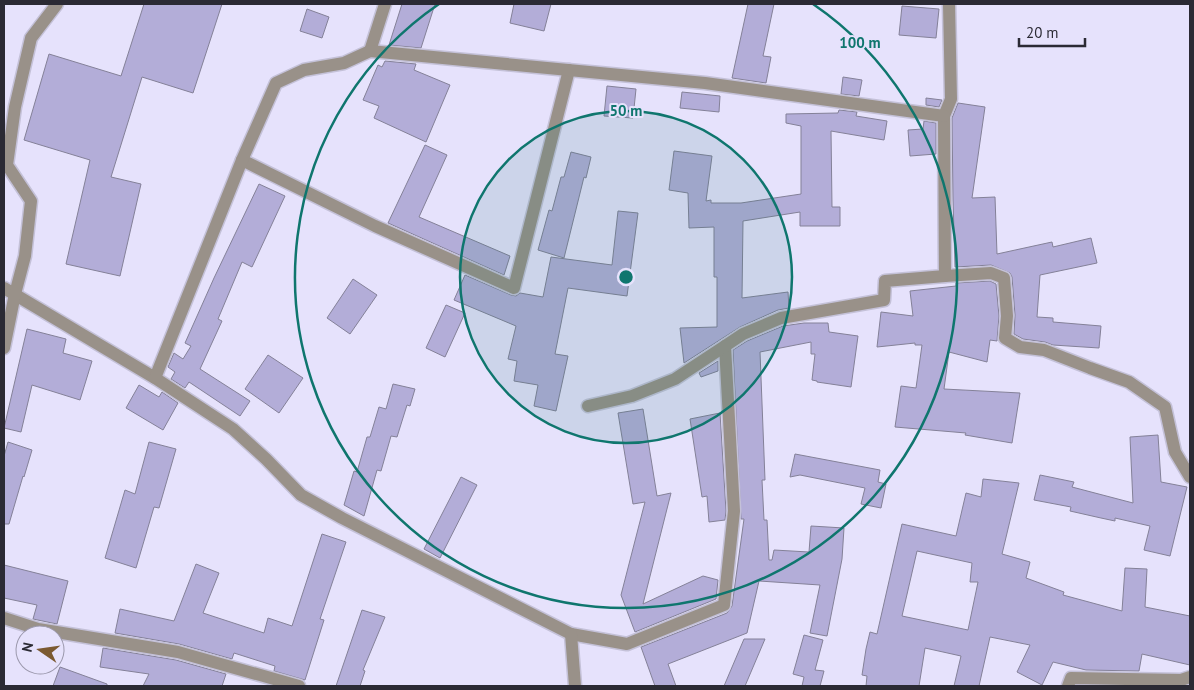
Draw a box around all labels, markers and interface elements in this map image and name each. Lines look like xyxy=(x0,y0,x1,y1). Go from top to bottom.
scale bar xyxy=(1019,15,1085,47)
text: 20 m xyxy=(1026,23,1059,42)
text: 100 m xyxy=(839,33,881,52)
text: 50 m xyxy=(610,101,642,120)
centre of rings xyxy=(617,268,635,286)
north arrow xyxy=(15,625,65,675)
text: N xyxy=(18,641,37,654)

